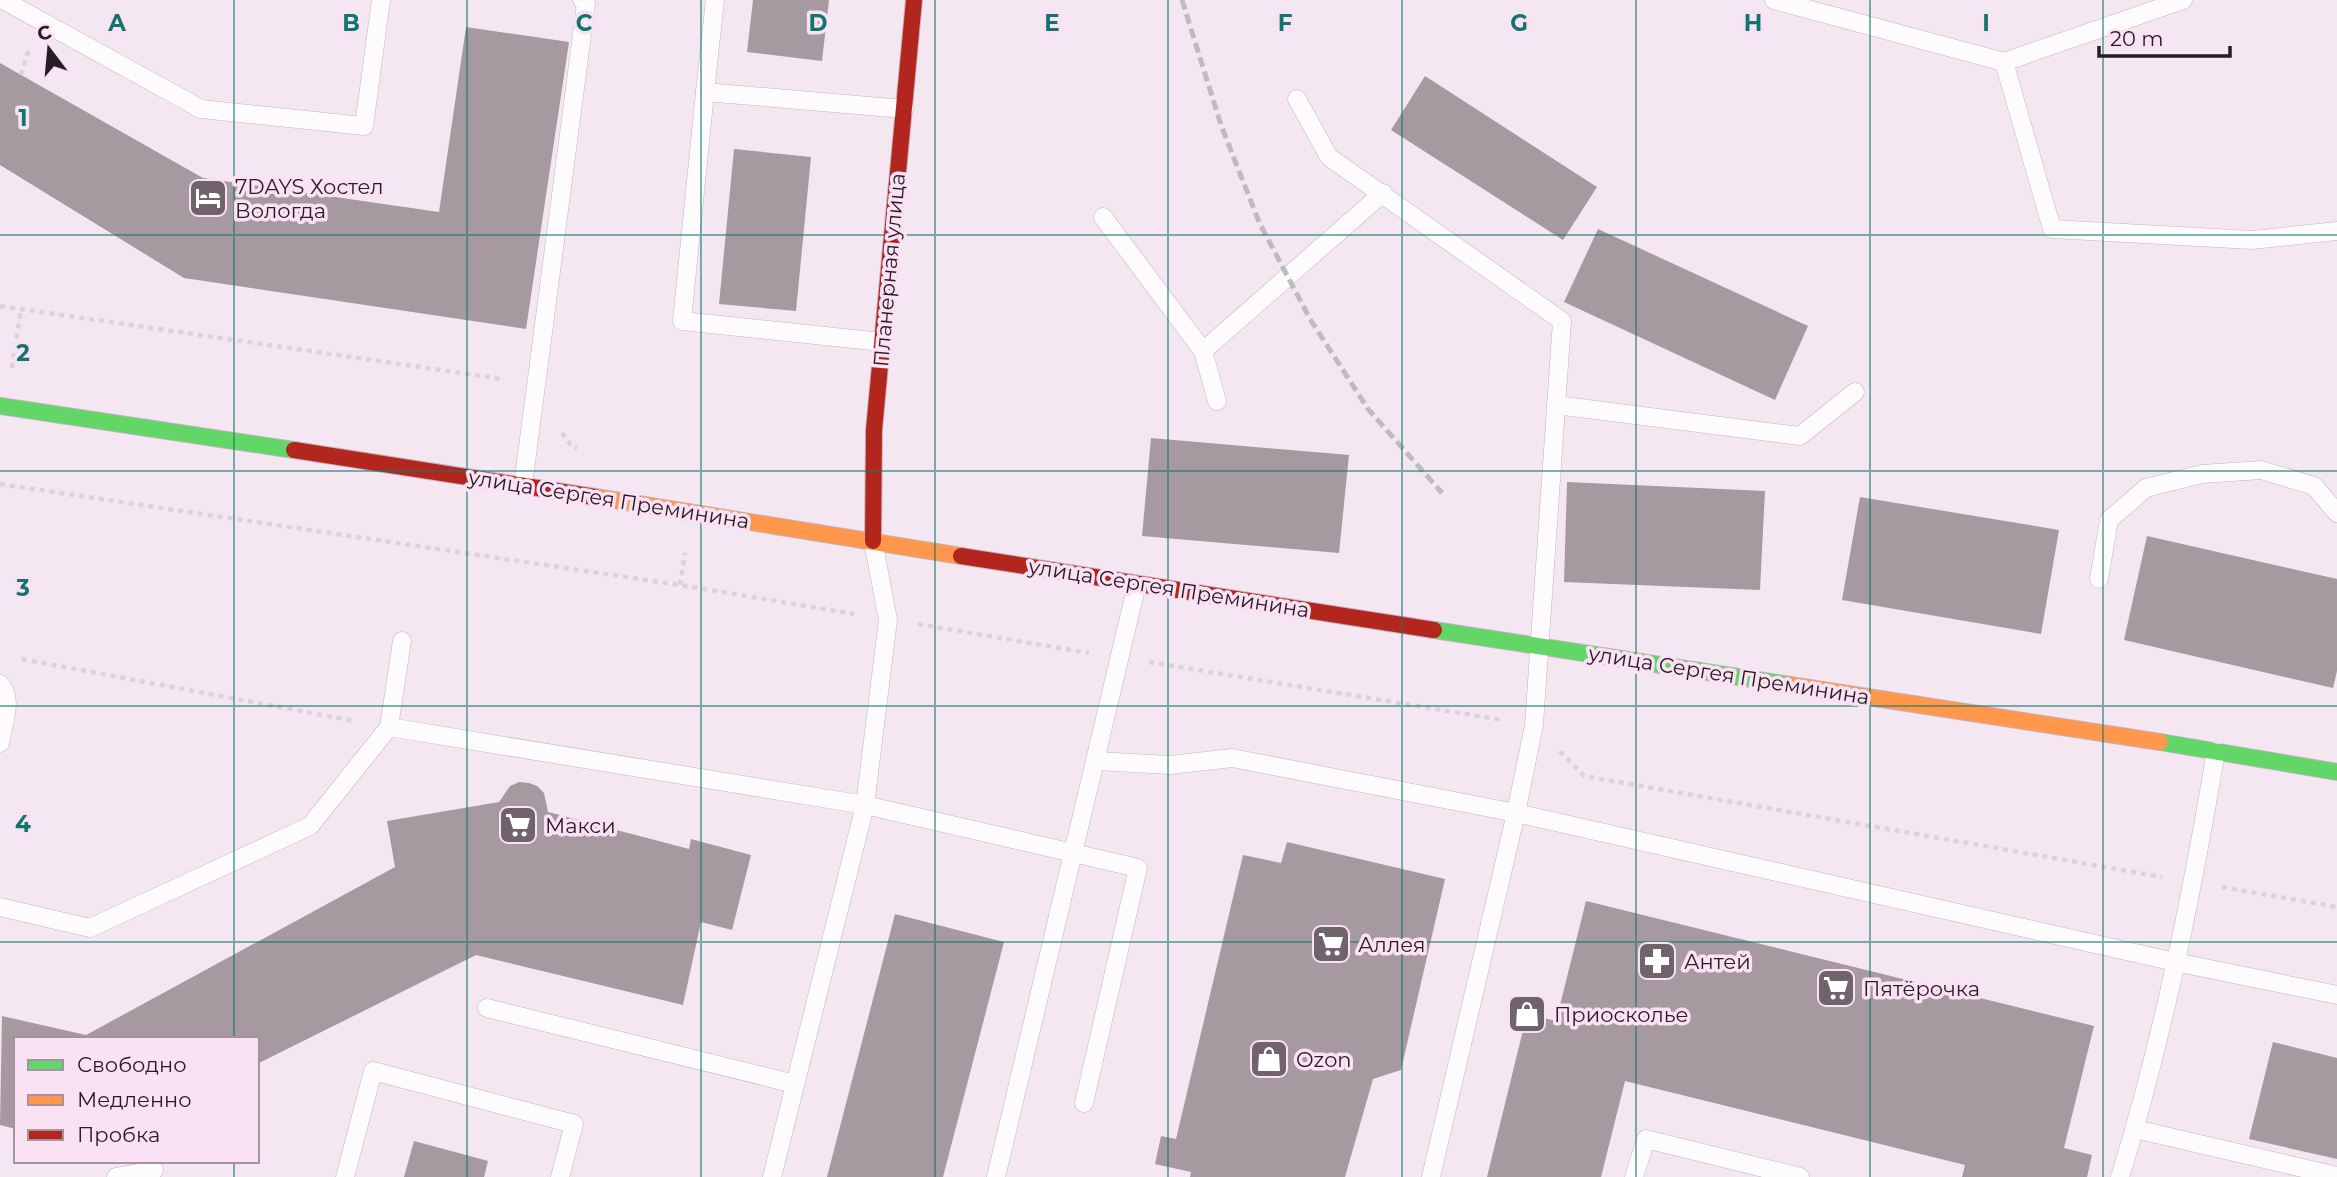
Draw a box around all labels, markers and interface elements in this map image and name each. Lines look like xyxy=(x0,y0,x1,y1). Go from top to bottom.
text: A xyxy=(107,9,126,37)
text: B xyxy=(342,9,360,37)
text: C xyxy=(576,9,593,37)
text: D xyxy=(809,9,828,37)
text: E xyxy=(1044,9,1060,37)
text: F xyxy=(1278,9,1293,37)
text: G xyxy=(1510,9,1528,37)
text: H xyxy=(1744,9,1762,37)
text: I xyxy=(1982,9,1990,37)
north arrow xyxy=(14,14,84,84)
scale bar xyxy=(2099,14,2230,58)
text: С xyxy=(35,20,54,46)
text: 20 m xyxy=(2110,26,2164,51)
text: 1 xyxy=(18,104,28,132)
street label: Планерная улица xyxy=(868,172,910,368)
place label: 7DAYS Хостел Вологда xyxy=(235,174,383,223)
hotel icon: 7DAYS Хостел Вологда xyxy=(187,177,229,219)
text: 2 xyxy=(16,339,30,367)
street label: улица Сергея Преминина xyxy=(466,464,751,534)
street label: улица Сергея Преминина xyxy=(1026,553,1311,623)
text: 3 xyxy=(15,574,30,602)
street label: улица Сергея Преминина xyxy=(1586,640,1871,710)
supermarket icon: Макси xyxy=(497,804,539,846)
text: 4 xyxy=(15,810,31,838)
place label: Макси xyxy=(545,813,616,838)
supermarket icon: Аллея xyxy=(1310,923,1352,965)
place label: Аллея xyxy=(1358,932,1426,957)
pharmacy icon: Антей xyxy=(1636,940,1678,982)
place label: Антей xyxy=(1684,949,1751,974)
supermarket icon: Пятёрочка xyxy=(1815,967,1857,1009)
place label: Пятёрочка xyxy=(1863,976,1980,1001)
shop icon: Приосколье xyxy=(1506,993,1548,1035)
place label: Приосколье xyxy=(1554,1002,1689,1027)
legend xyxy=(14,1037,259,1163)
shop icon: Ozon xyxy=(1248,1038,1290,1080)
place label: Ozon xyxy=(1296,1047,1352,1072)
text: Свободно xyxy=(77,1052,187,1077)
text: Медленно xyxy=(77,1087,192,1112)
text: Пробка xyxy=(77,1122,160,1147)

